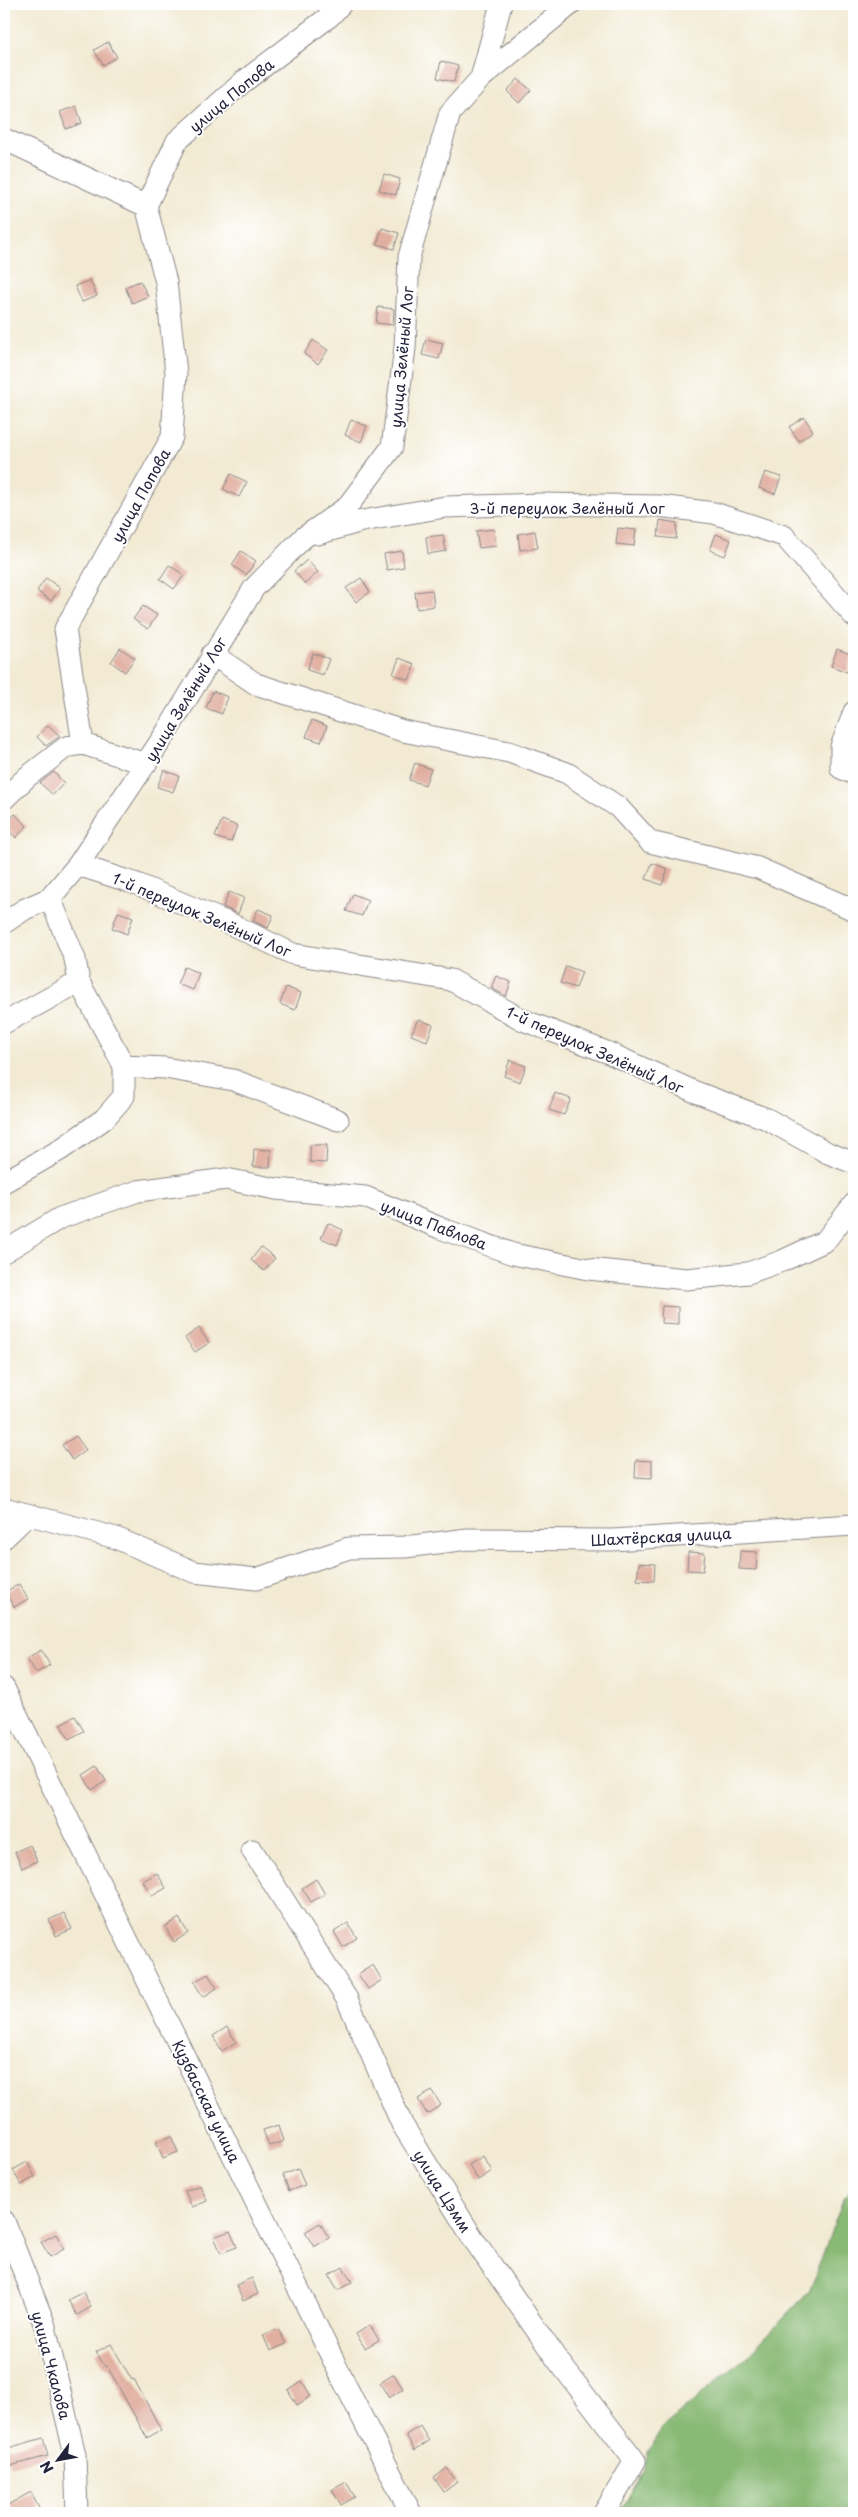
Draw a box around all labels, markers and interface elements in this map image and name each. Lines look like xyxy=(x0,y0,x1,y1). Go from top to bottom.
street label: улица Попова xyxy=(184,52,279,137)
street label: улица Зелёный Лог xyxy=(383,285,419,429)
street label: улица Попова xyxy=(105,443,176,546)
street label: 3-й переулок Зелёный Лог xyxy=(469,496,665,519)
street label: улица Зелёный Лог xyxy=(139,632,232,766)
street label: 1-й переулок Зелёный Лог xyxy=(109,866,295,962)
street label: 1-й переулок Зелёный Лог xyxy=(503,999,688,1099)
street label: улица Павлова xyxy=(377,1193,491,1255)
street label: Шахтёрская улица xyxy=(590,1521,732,1551)
street label: Кузбасская улица xyxy=(167,2036,247,2167)
street label: улица Цэмм xyxy=(408,2145,478,2237)
street label: улица Чкалова xyxy=(26,2308,78,2422)
north arrow xyxy=(32,2434,82,2484)
text: N xyxy=(35,2457,58,2477)

